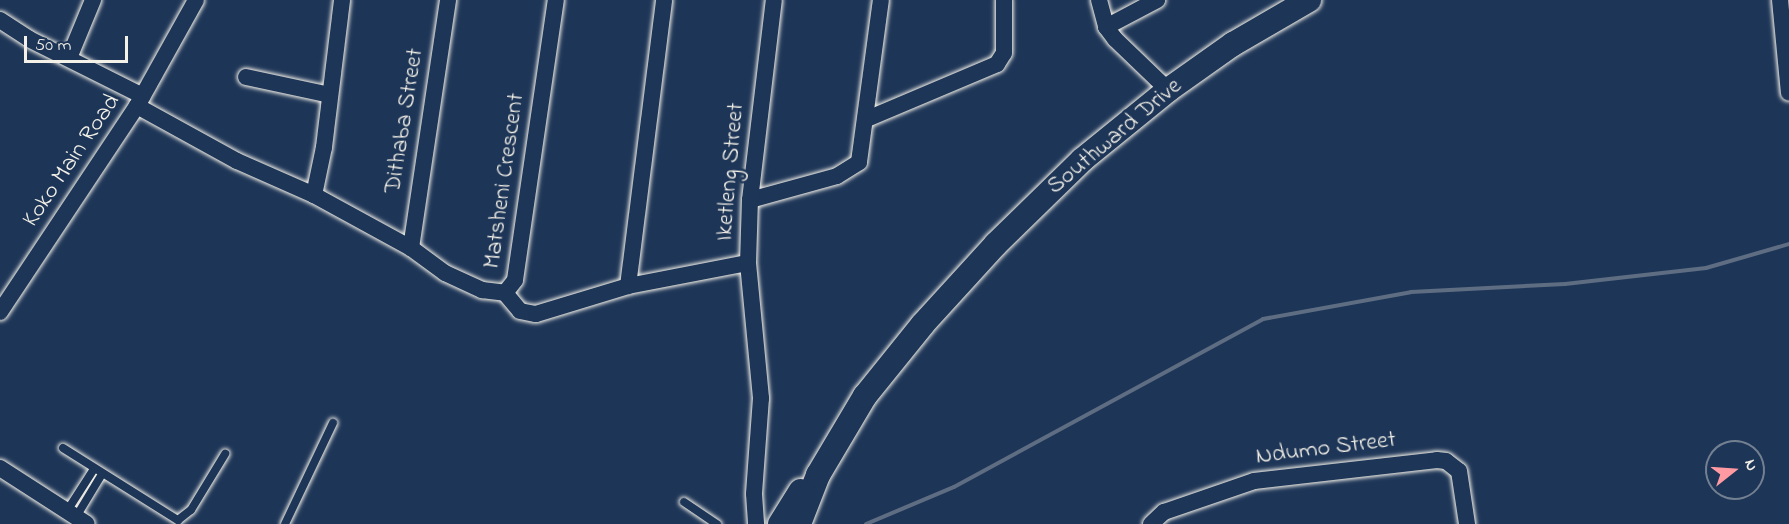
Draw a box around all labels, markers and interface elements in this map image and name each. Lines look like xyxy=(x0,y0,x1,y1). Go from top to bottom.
scale bar xyxy=(27,24,130,62)
text: 50 m xyxy=(35,33,72,59)
street label: Dithaba Street xyxy=(379,46,431,196)
street label: Southward Drive xyxy=(1042,72,1188,202)
street label: Koko Main Road xyxy=(17,89,127,233)
street label: Matsheni Crescent xyxy=(478,91,532,271)
street label: Iketleng Street xyxy=(711,102,751,242)
street label: Ndumo Street xyxy=(1254,426,1398,472)
north arrow xyxy=(1705,440,1765,500)
text: N xyxy=(1737,457,1763,474)

